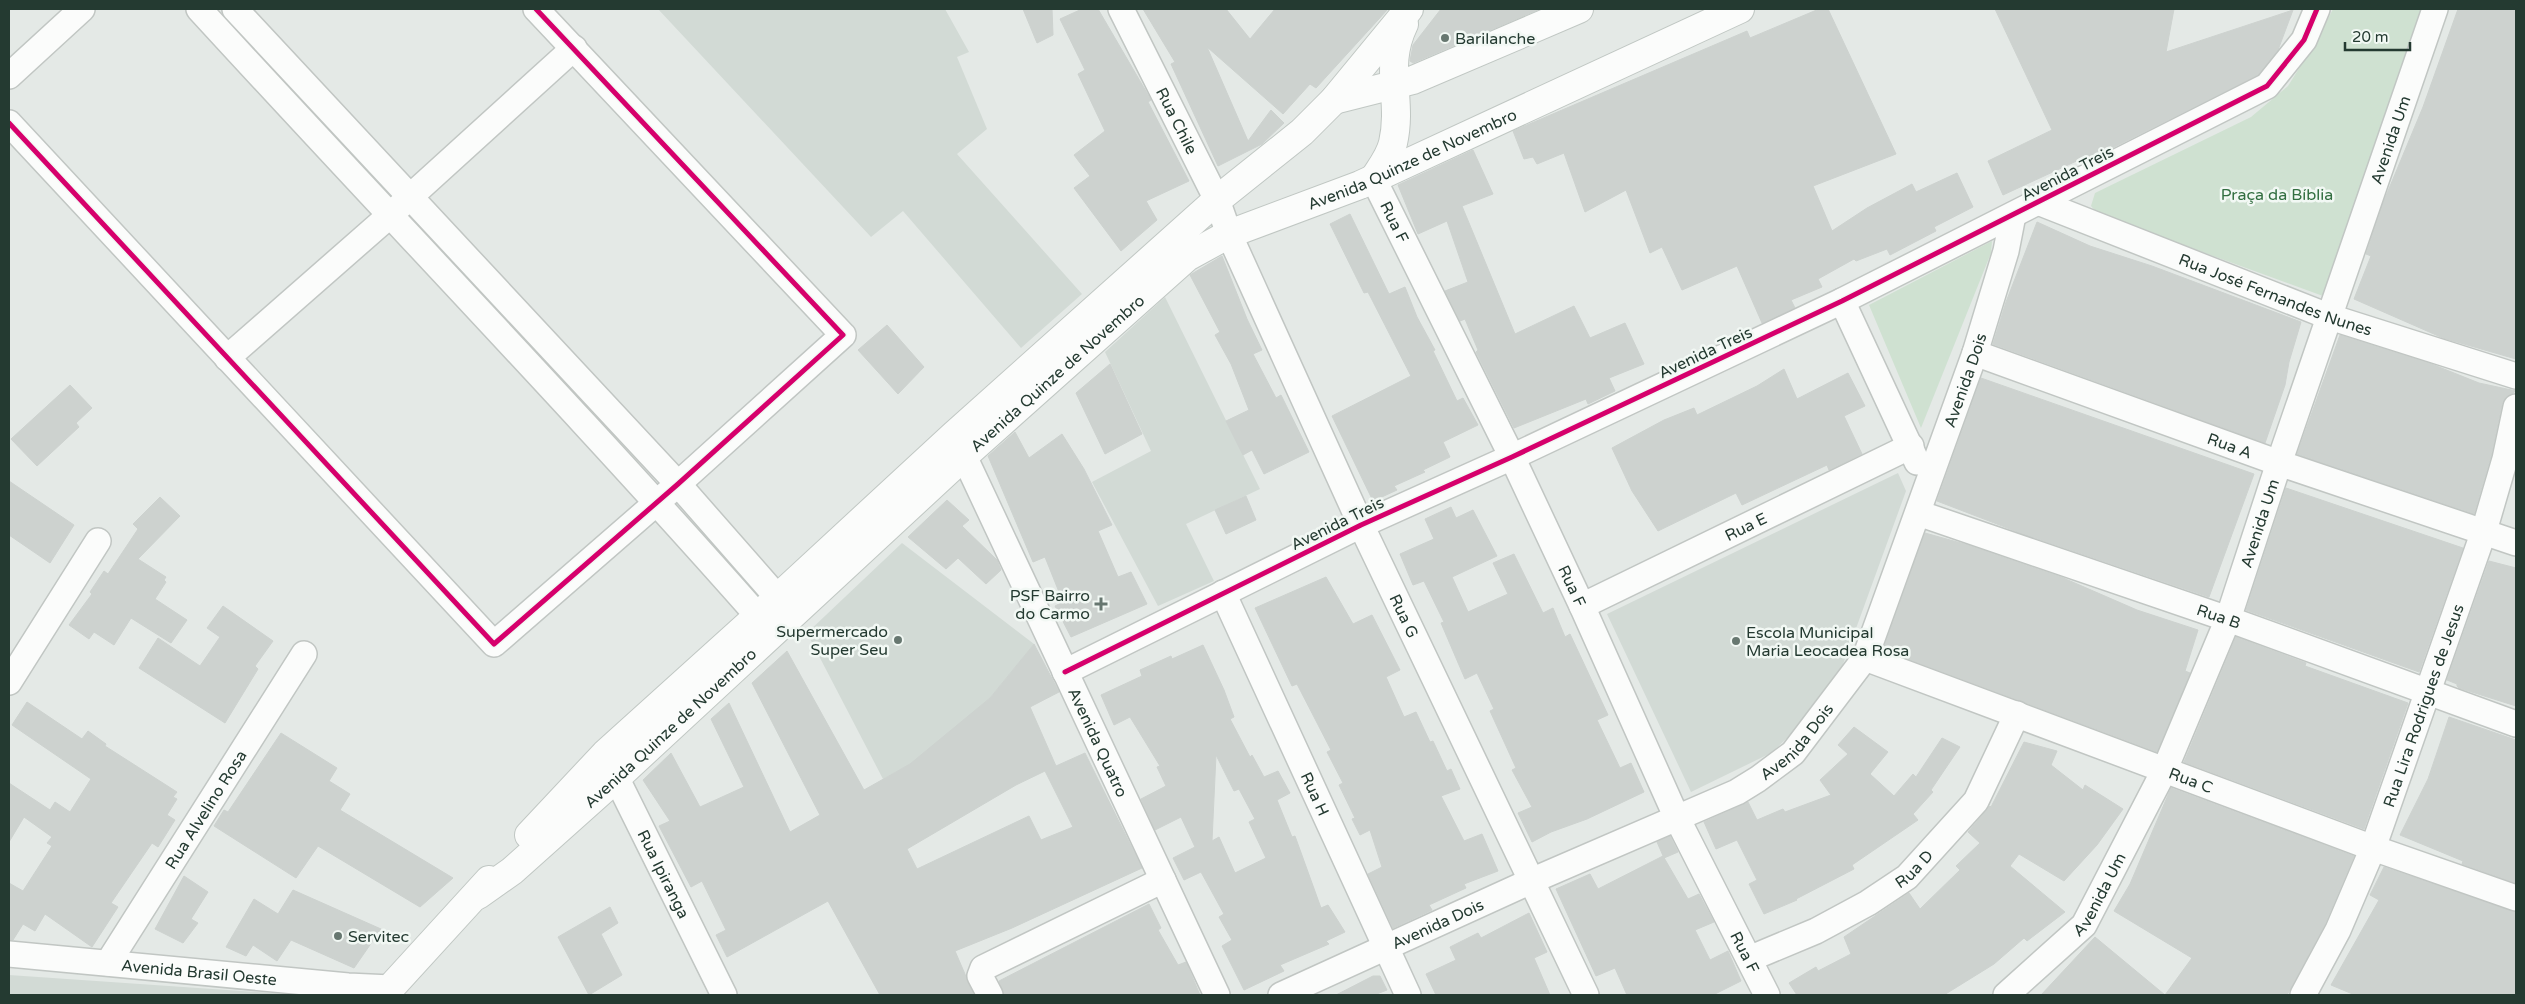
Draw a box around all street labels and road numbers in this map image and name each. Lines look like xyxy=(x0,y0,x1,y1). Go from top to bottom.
street label: Rua Chile xyxy=(1151,84,1201,158)
street label: Avenida Um xyxy=(2366,93,2415,187)
street label: Avenida Quinze de Novembro xyxy=(1305,105,1520,215)
street label: Avenida Treis xyxy=(2018,142,2117,206)
street label: Rua F xyxy=(1375,198,1413,247)
street label: Rua José Fernandes Nunes xyxy=(2176,249,2374,341)
street label: Avenida Quinze de Novembro xyxy=(966,291,1149,457)
street label: Avenida Treis xyxy=(1655,322,1755,383)
street label: Avenida Dois xyxy=(1940,331,1992,430)
street label: Rua A xyxy=(2204,429,2255,463)
street label: Avenida Um xyxy=(2236,477,2284,571)
street label: Avenida Treis xyxy=(1288,493,1387,555)
street label: Rua E xyxy=(1722,509,1771,546)
street label: Rua F xyxy=(1553,562,1590,611)
street label: Rua G xyxy=(1385,591,1423,641)
street label: Rua B xyxy=(2194,600,2243,634)
street label: Rua Lira Rodrigues de Jesus xyxy=(2379,602,2469,810)
street label: Avenida Quinze de Novembro xyxy=(581,644,761,813)
street label: Avenida Quatro xyxy=(1063,685,1132,801)
street label: Avenida Dois xyxy=(1756,700,1838,785)
street label: Rua Alvelino Rosa xyxy=(161,747,251,873)
street label: Rua C xyxy=(2166,764,2215,798)
street label: Rua H xyxy=(1296,769,1333,819)
street label: Rua Ipiranga xyxy=(633,827,694,922)
street label: Rua D xyxy=(1891,846,1938,893)
street label: Avenida Um xyxy=(2069,850,2131,941)
street label: Avenida Dois xyxy=(1389,895,1487,954)
street label: Rua F xyxy=(1725,928,1763,977)
street label: Avenida Brasil Oeste xyxy=(120,956,278,990)

